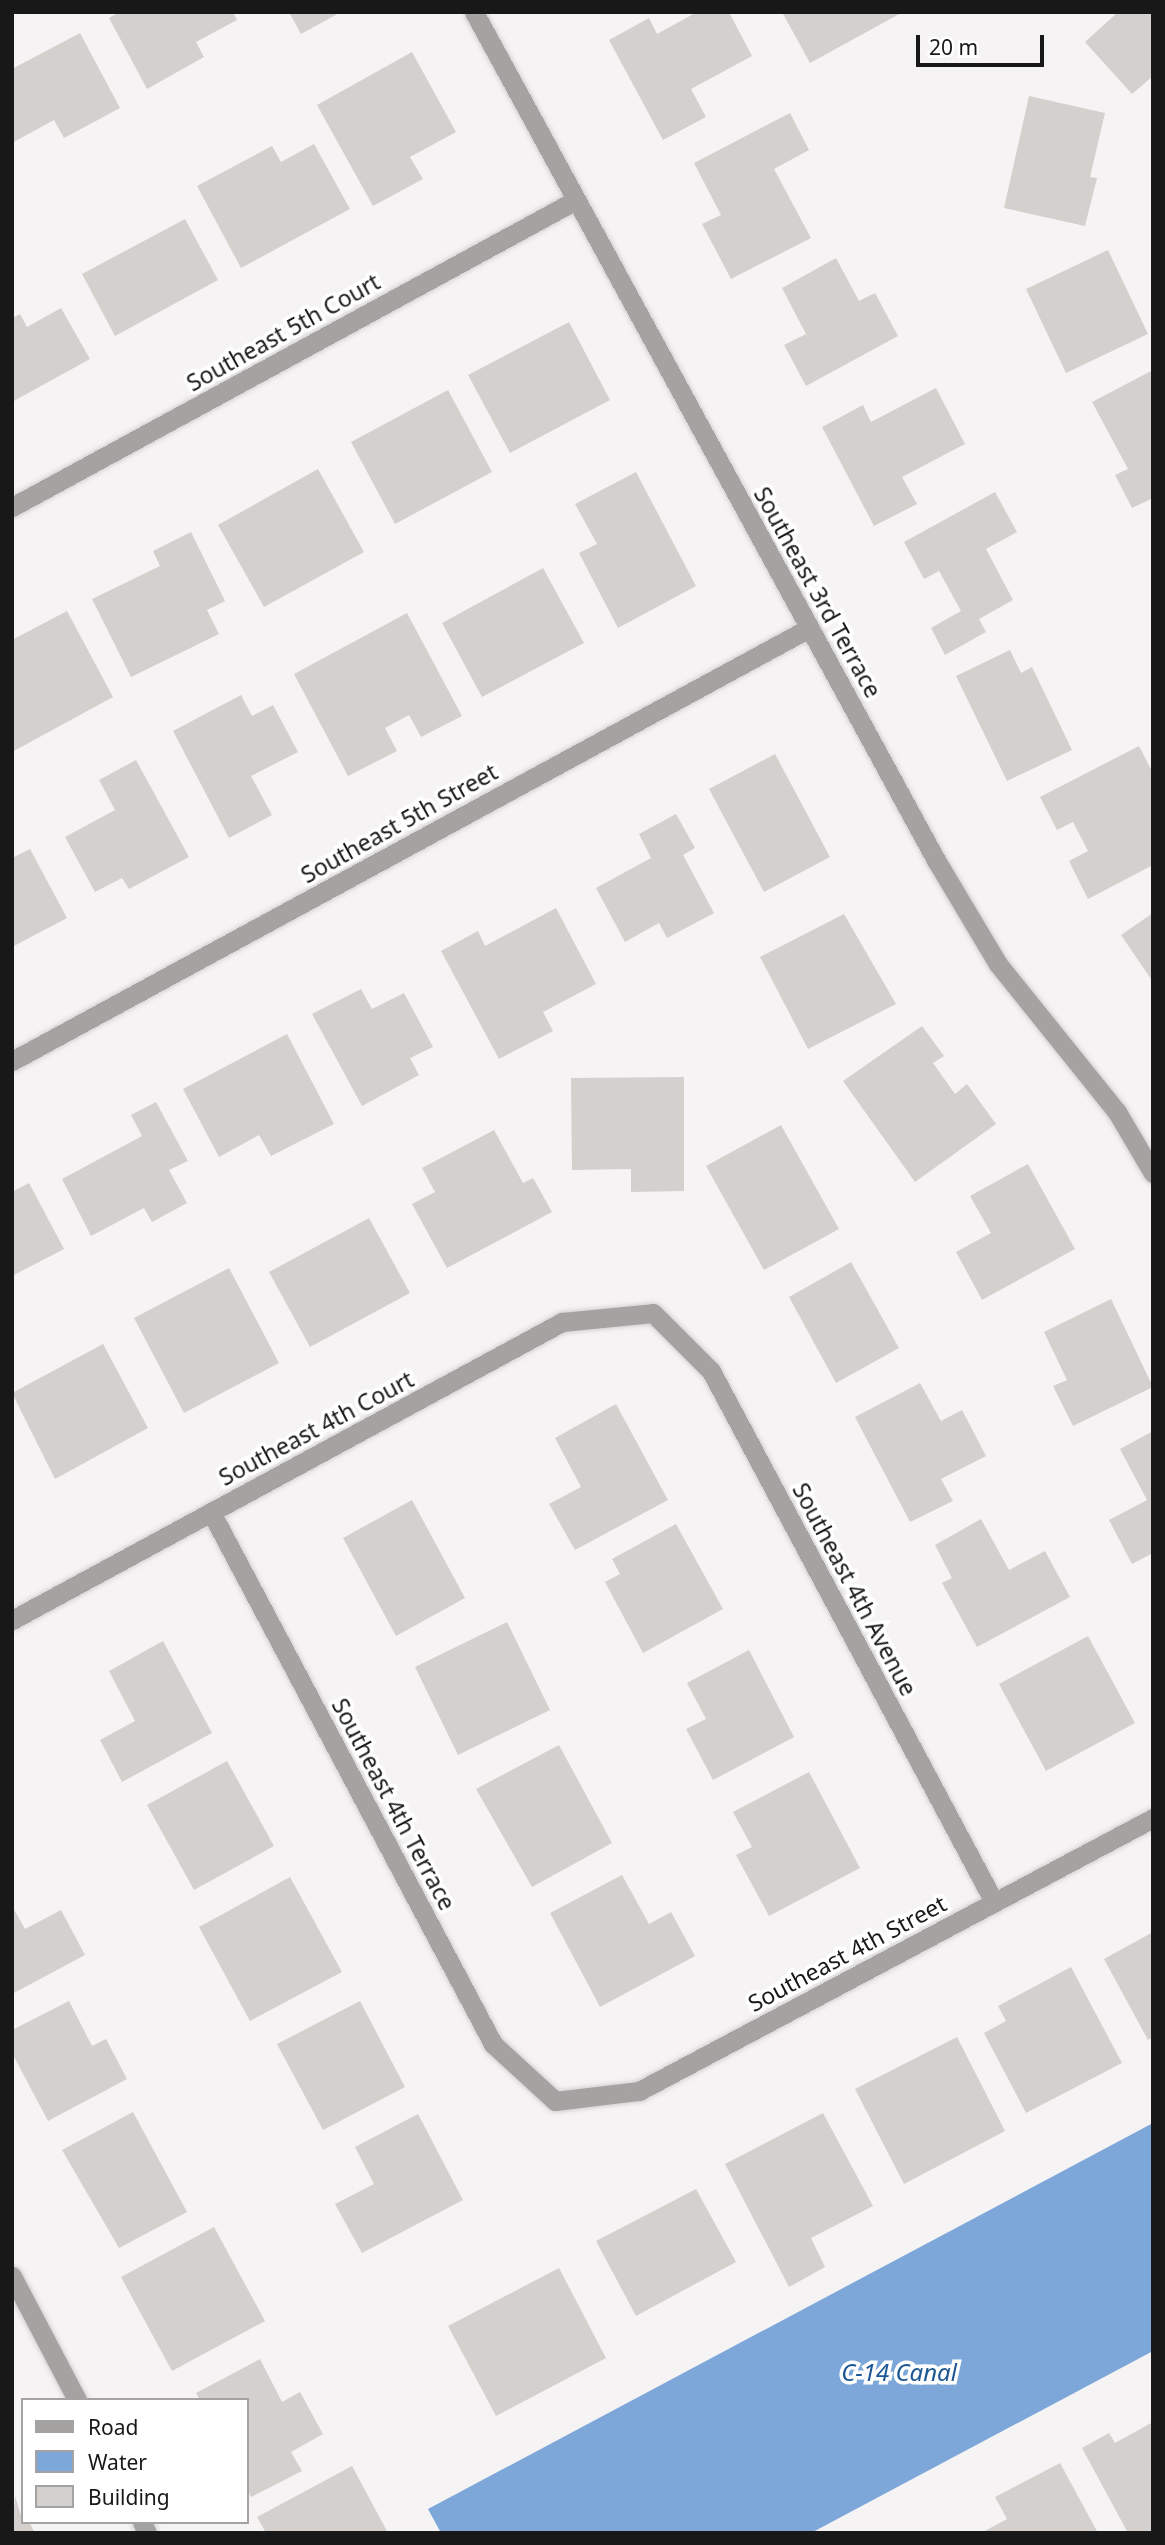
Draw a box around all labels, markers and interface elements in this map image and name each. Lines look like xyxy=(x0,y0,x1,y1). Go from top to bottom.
scale bar xyxy=(920,21,1048,65)
text: 20 m xyxy=(929,33,978,61)
street label: Southeast 5th Court xyxy=(182,267,384,397)
street label: Southeast 3rd Terrace xyxy=(749,482,887,702)
street label: Southeast 5th Street xyxy=(296,758,502,888)
street label: Southeast 4th Court xyxy=(214,1365,418,1491)
street label: Southeast 4th Avenue xyxy=(787,1478,923,1700)
street label: Southeast 4th Terrace xyxy=(326,1693,462,1915)
street label: Southeast 4th Street xyxy=(743,1889,951,2017)
water label: C-14 Canal xyxy=(841,2358,957,2386)
legend xyxy=(21,2398,248,2524)
text: Road xyxy=(88,2413,138,2441)
text: Water xyxy=(88,2448,147,2476)
text: Building xyxy=(88,2483,170,2511)

